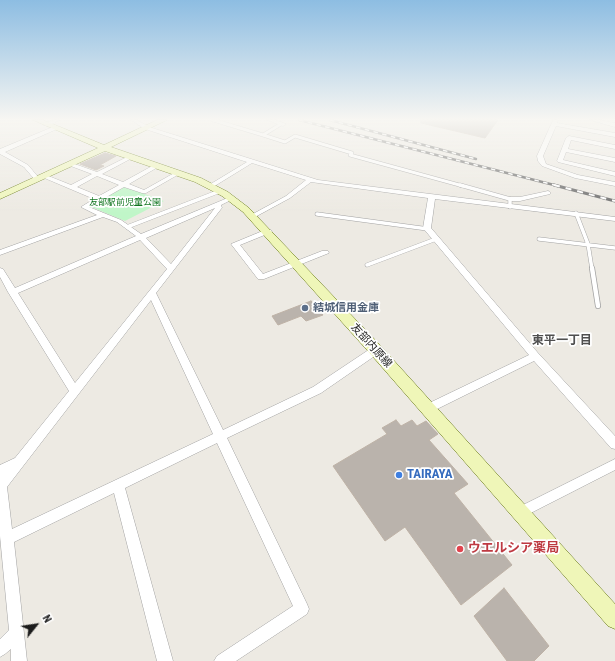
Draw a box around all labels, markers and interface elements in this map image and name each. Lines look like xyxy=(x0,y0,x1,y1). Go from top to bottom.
park label: 友部駅前児童公園 xyxy=(89,198,161,208)
place label: 結城信用金庫 xyxy=(313,301,379,315)
marker: 結城信用金庫 xyxy=(300,303,310,313)
street label: 友部内原線 xyxy=(348,321,394,371)
district label: 東平一丁目 xyxy=(532,334,592,348)
place label: TAIRAYA xyxy=(407,467,452,483)
marker: TAIRAYA xyxy=(394,470,404,480)
place label: ウエルシア薬局 xyxy=(468,541,559,557)
marker: ウエルシア薬局 xyxy=(455,544,465,554)
north arrow xyxy=(16,605,56,645)
text: N xyxy=(40,613,54,625)

